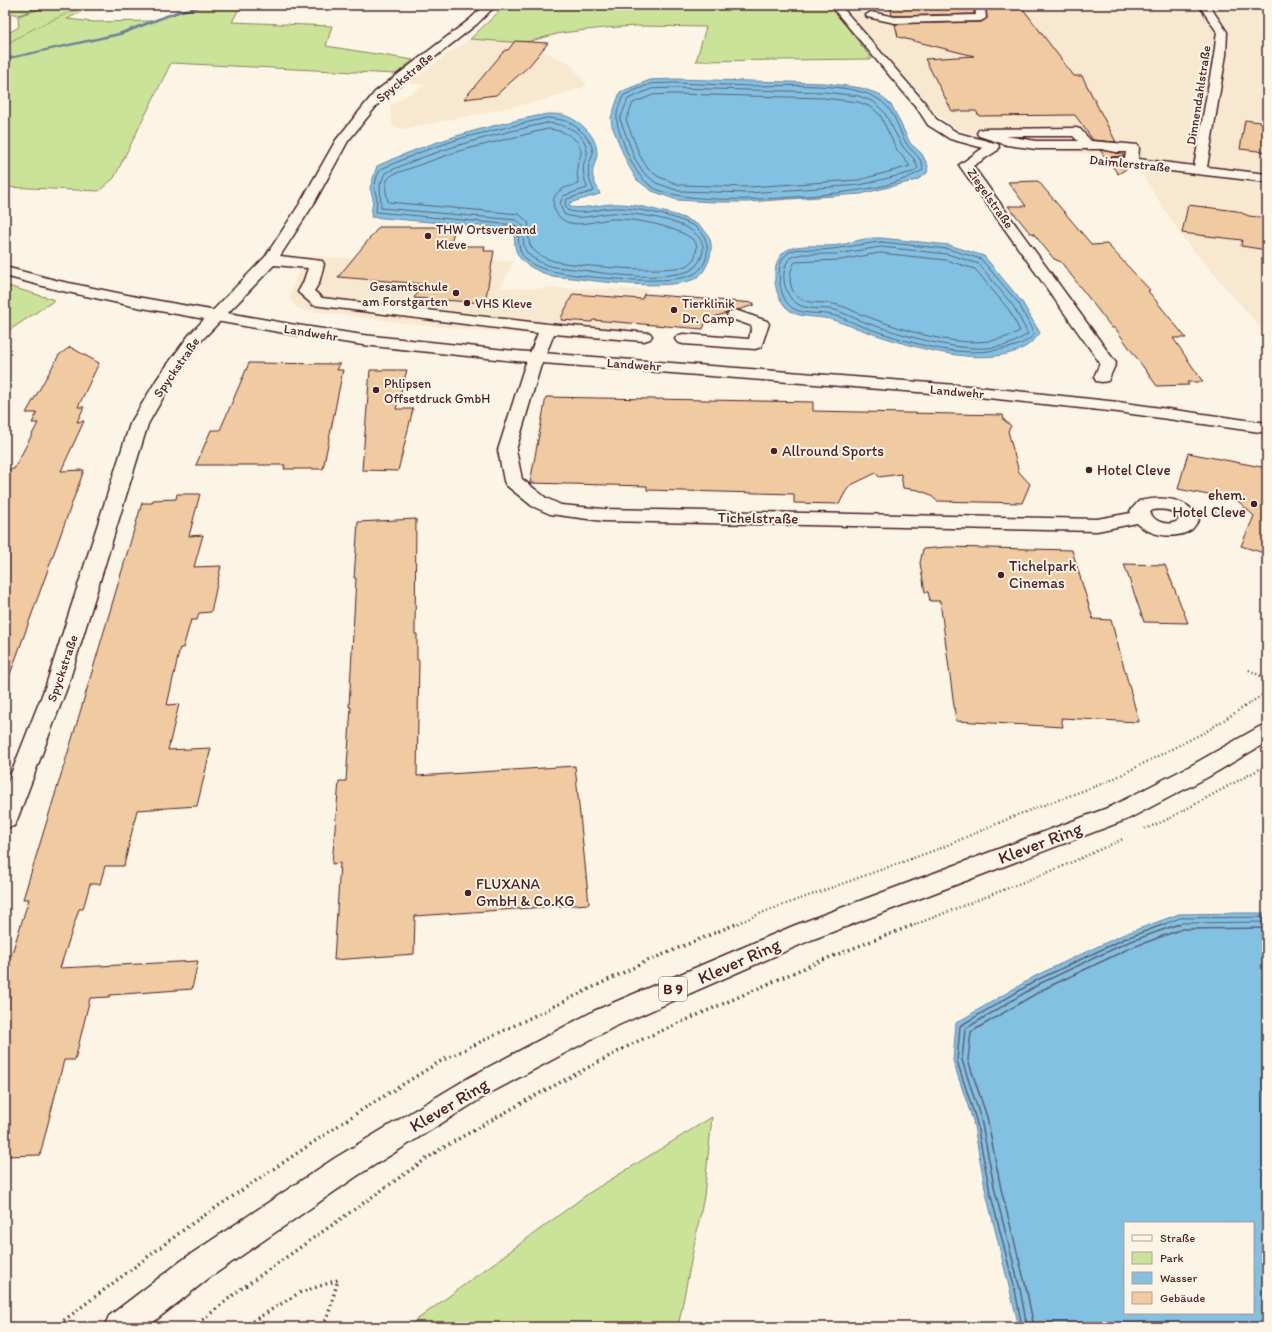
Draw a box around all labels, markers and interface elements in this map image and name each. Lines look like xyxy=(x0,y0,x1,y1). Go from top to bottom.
street label: Dinnendahlstraße xyxy=(1183,44,1214,146)
street label: Spyckstraße xyxy=(373,49,436,106)
street label: Daimlerstraße xyxy=(1089,152,1171,175)
street label: Ziegelstraße xyxy=(964,165,1017,231)
place label: THW Ortsverband Kleve xyxy=(436,222,536,252)
marker: THW Ortsverband Kleve xyxy=(423,231,433,241)
place label: Gesamtschule am Forstgarten xyxy=(362,279,448,309)
marker: Gesamtschule am Forstgarten xyxy=(451,288,461,298)
place label: VHS Kleve xyxy=(475,296,532,311)
place label: Tierklinik Dr. Camp xyxy=(682,296,735,326)
marker: VHS Kleve xyxy=(462,298,472,308)
marker: Tierklinik Dr. Camp xyxy=(669,305,679,315)
street label: Landwehr xyxy=(283,321,339,344)
street label: Spyckstraße xyxy=(150,334,203,400)
street label: Landwehr xyxy=(606,355,662,374)
place label: Phlipsen Offsetdruck GmbH xyxy=(384,376,490,406)
street label: Landwehr xyxy=(929,382,985,401)
marker: Phlipsen Offsetdruck GmbH xyxy=(371,385,381,395)
place label: Allround Sports xyxy=(782,442,884,460)
marker: Allround Sports xyxy=(769,446,779,456)
place label: Hotel Cleve xyxy=(1097,461,1171,479)
marker: Hotel Cleve xyxy=(1084,465,1094,475)
place label: ehem. Hotel Cleve xyxy=(1172,486,1246,521)
marker: ehem. Hotel Cleve xyxy=(1249,499,1259,509)
street label: Tichelstraße xyxy=(717,508,799,528)
place label: Tichelpark Cinemas xyxy=(1009,557,1077,592)
marker: Tichelpark Cinemas xyxy=(996,570,1006,580)
street label: Spyckstraße xyxy=(44,633,81,704)
street label: Klever Ring xyxy=(995,817,1086,869)
place label: FLUXANA GmbH & Co.KG xyxy=(476,875,575,910)
marker: FLUXANA GmbH & Co.KG xyxy=(463,888,473,898)
street label: Klever Ring xyxy=(694,933,784,989)
road number: B 9 xyxy=(659,977,687,1001)
street label: Klever Ring xyxy=(406,1072,493,1137)
legend xyxy=(1124,1222,1254,1314)
text: Straße xyxy=(1160,1231,1195,1245)
text: Park xyxy=(1160,1251,1184,1265)
text: Wasser xyxy=(1160,1271,1197,1285)
text: Gebäude xyxy=(1160,1291,1205,1305)

